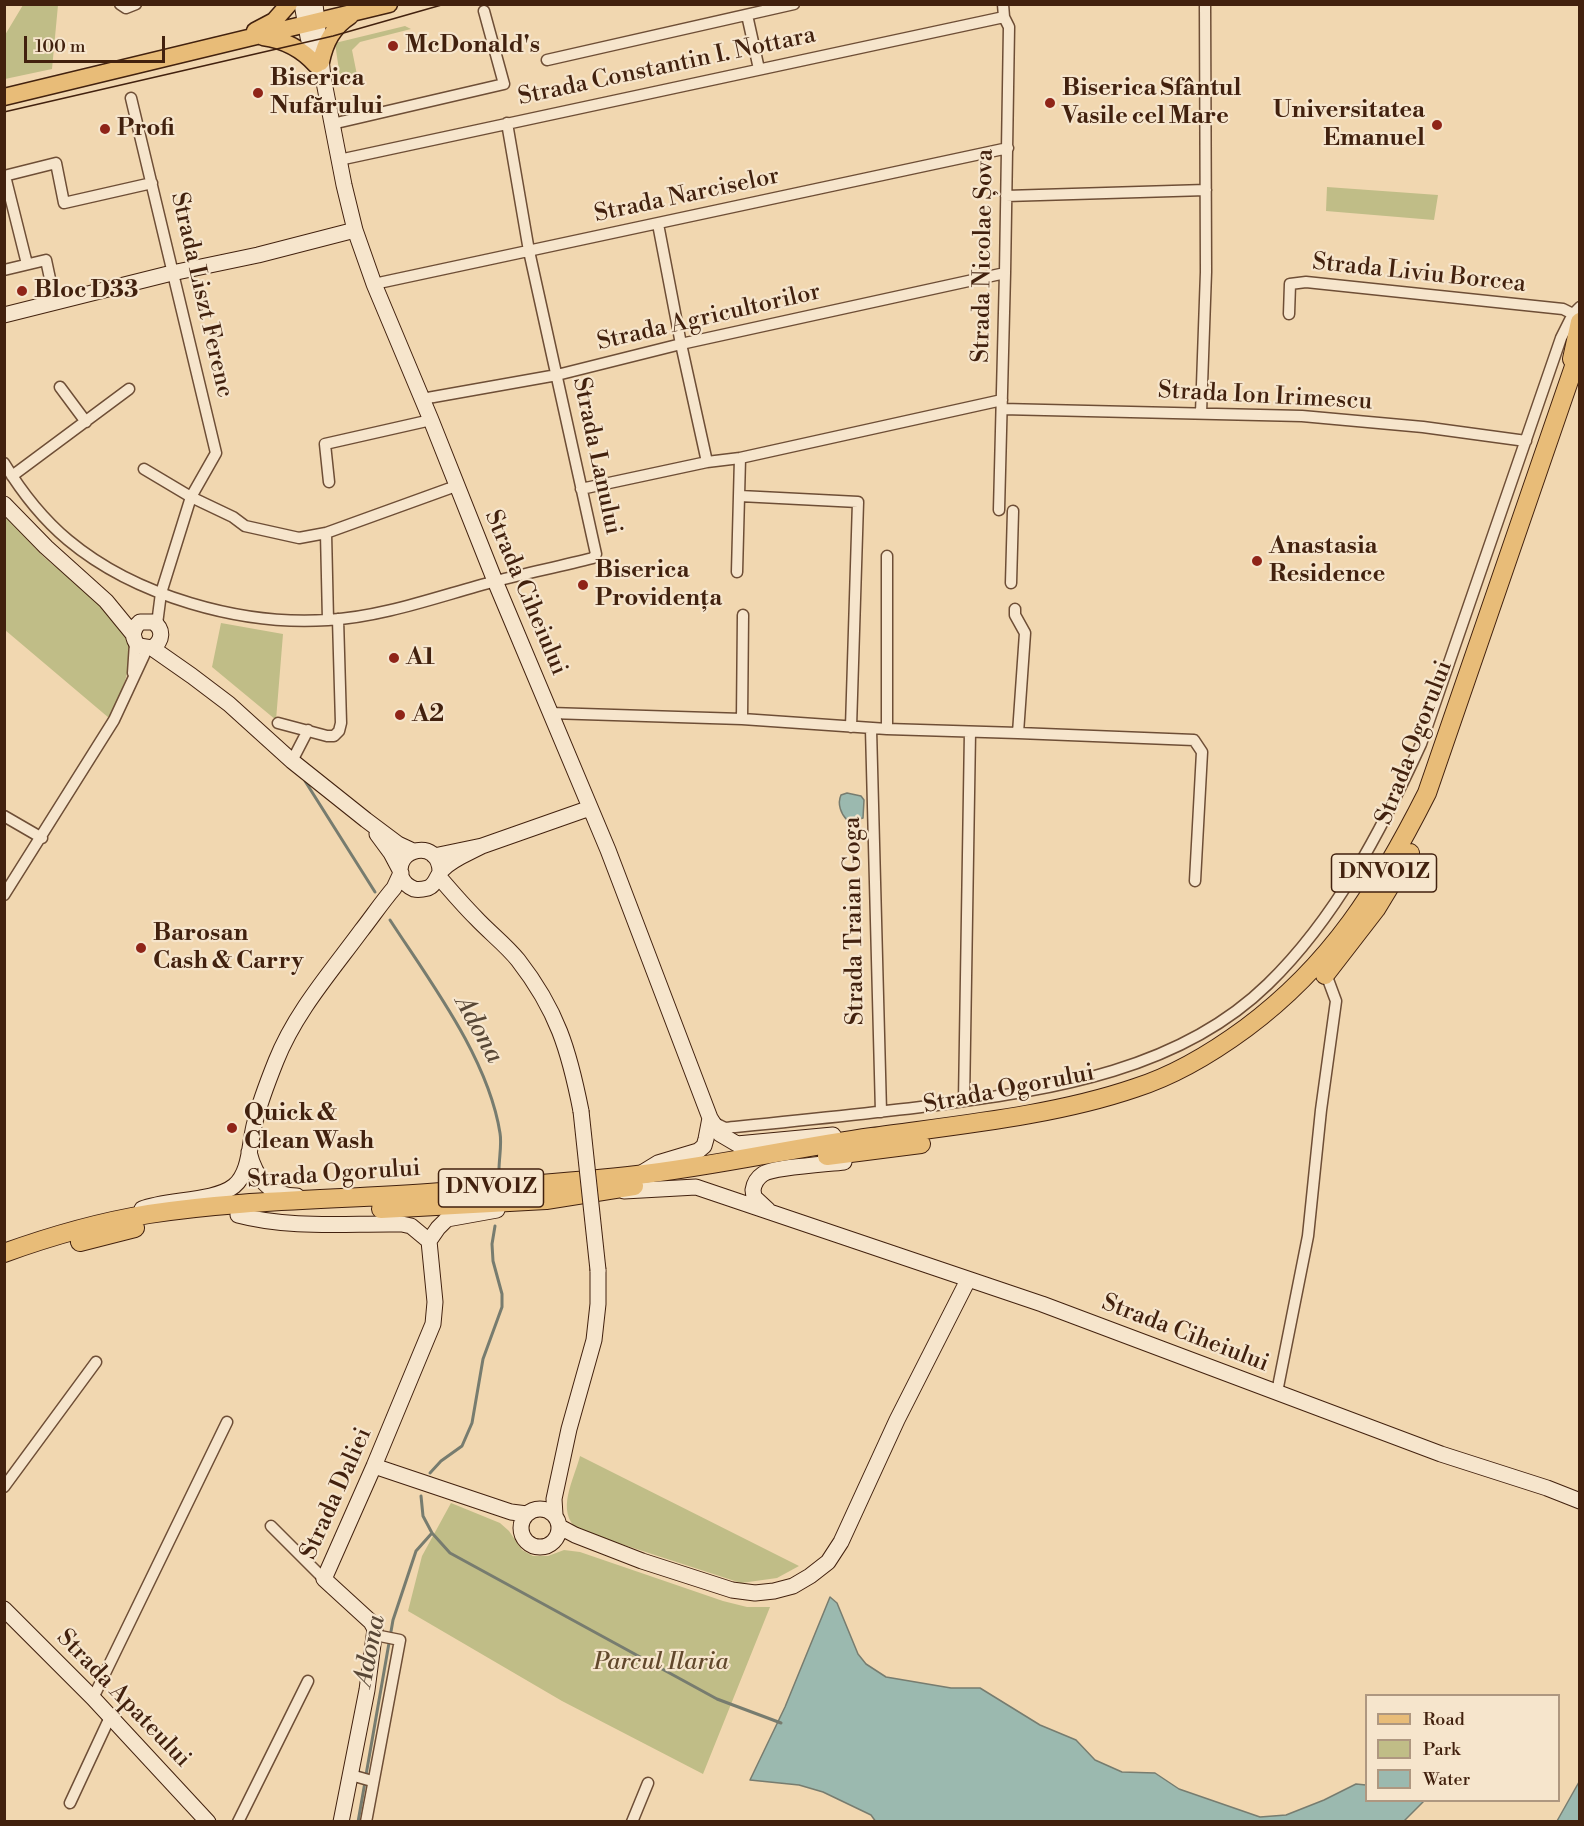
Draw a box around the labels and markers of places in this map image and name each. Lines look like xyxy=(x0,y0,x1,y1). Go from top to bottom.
place label: McDonald's xyxy=(405,32,540,60)
marker: McDonald's xyxy=(386,39,400,53)
place label: Biserica Nufărului xyxy=(270,65,383,121)
place label: Biserica Sfântul Vasile cel Mare xyxy=(1062,75,1241,131)
marker: Biserica Nufărului xyxy=(251,86,265,100)
marker: Biserica Sfântul Vasile cel Mare xyxy=(1043,96,1057,110)
place label: Universitatea Emanuel xyxy=(1273,97,1425,153)
place label: Profi xyxy=(117,115,175,143)
marker: Universitatea Emanuel xyxy=(1430,118,1444,132)
marker: Profi xyxy=(98,122,112,136)
place label: Bloc D33 xyxy=(34,277,138,305)
marker: Bloc D33 xyxy=(15,284,29,298)
place label: Anastasia Residence xyxy=(1269,533,1385,589)
marker: Anastasia Residence xyxy=(1250,554,1264,568)
place label: Biserica Providența xyxy=(595,557,722,613)
marker: Biserica Providența xyxy=(576,578,590,592)
place label: A1 xyxy=(406,644,435,672)
marker: A1 xyxy=(387,651,401,665)
place label: A2 xyxy=(412,701,444,729)
marker: A2 xyxy=(393,708,407,722)
place label: Barosan Cash & Carry xyxy=(153,920,303,976)
marker: Barosan Cash & Carry xyxy=(134,941,148,955)
place label: Quick & Clean Wash xyxy=(244,1100,374,1156)
marker: Quick & Clean Wash xyxy=(225,1121,239,1135)

